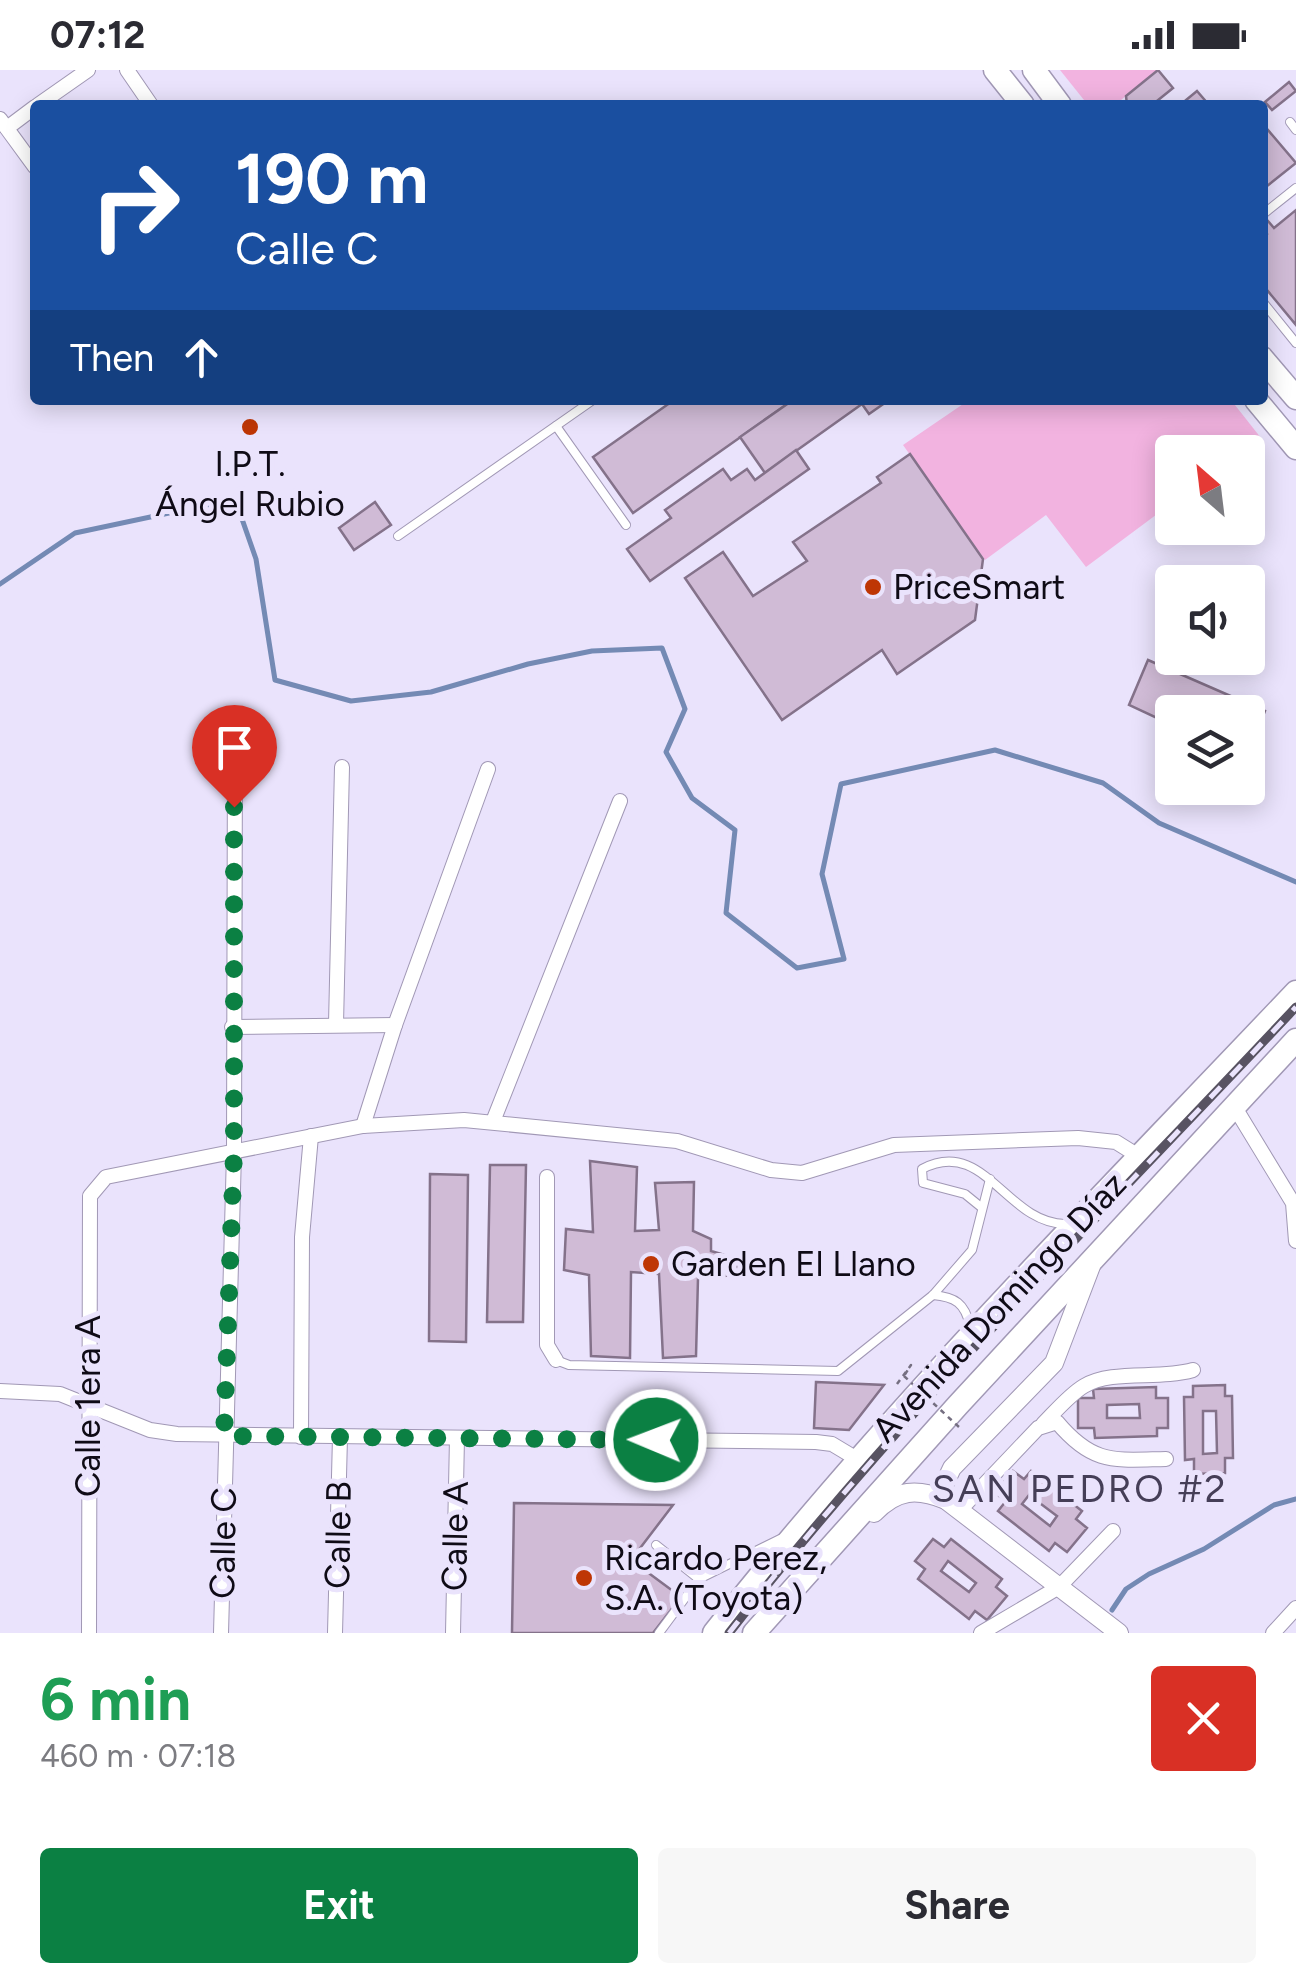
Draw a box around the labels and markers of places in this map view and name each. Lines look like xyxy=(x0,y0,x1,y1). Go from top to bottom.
marker: I.P.T. Ángel Rubio xyxy=(239,416,261,438)
place label: I.P.T. Ángel Rubio xyxy=(155,443,345,525)
place label: PriceSmart xyxy=(893,566,1065,608)
marker: PriceSmart xyxy=(862,576,884,598)
pin xyxy=(192,705,277,808)
place label: Garden El Llano xyxy=(671,1243,916,1285)
marker: Garden El Llano xyxy=(640,1253,662,1275)
place label: Ricardo Perez, S.A. (Toyota) xyxy=(604,1537,827,1619)
marker: Ricardo Perez, S.A. (Toyota) xyxy=(573,1567,595,1589)

